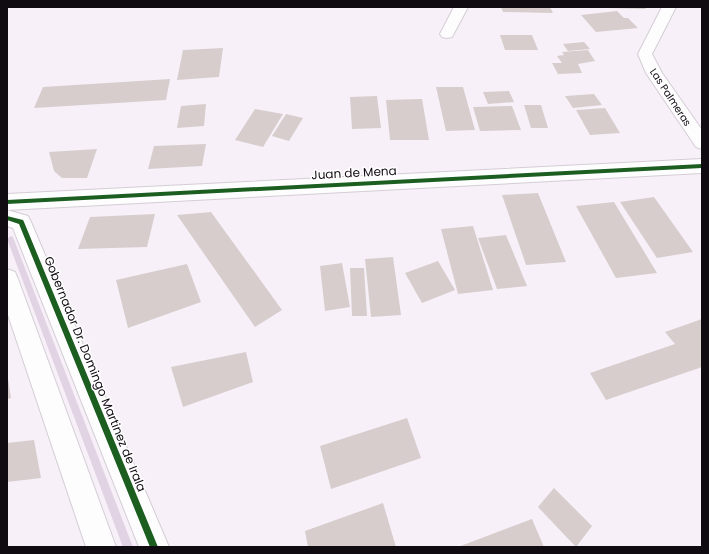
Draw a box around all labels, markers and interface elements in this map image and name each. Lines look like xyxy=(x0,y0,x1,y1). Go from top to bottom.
street label: Las Palmeras xyxy=(646,65,695,129)
street label: Juan de Mena xyxy=(311,162,397,183)
street label: Gobernador Dr. Domingo Martinez de Irala xyxy=(40,254,151,494)

